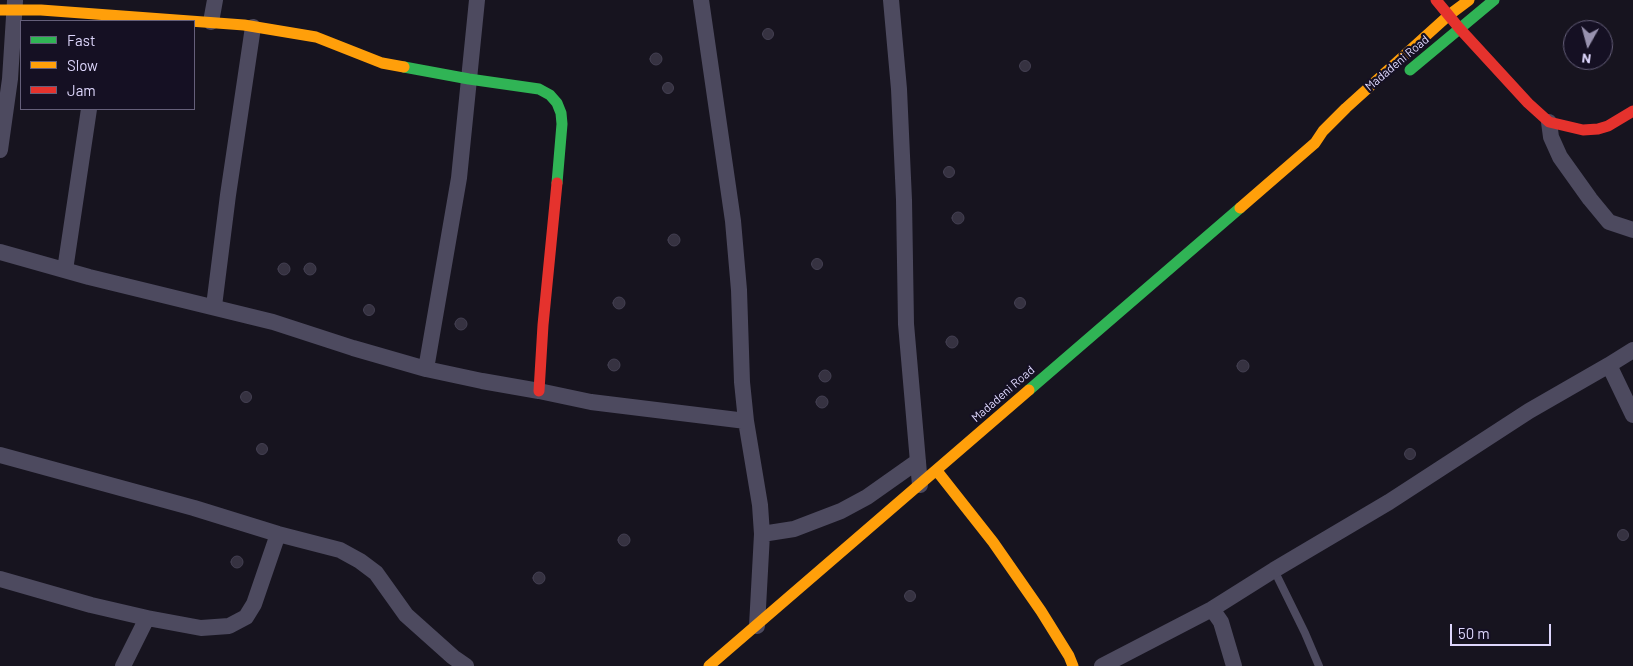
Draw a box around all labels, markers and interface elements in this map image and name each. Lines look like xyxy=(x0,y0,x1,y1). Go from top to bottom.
legend xyxy=(20,20,195,110)
north arrow xyxy=(1563,20,1613,70)
text: Fast xyxy=(67,31,95,49)
street label: Madadeni Road xyxy=(1362,32,1432,94)
text: N xyxy=(1581,50,1592,68)
text: Slow xyxy=(67,56,98,74)
text: Jam xyxy=(67,81,96,99)
street label: Madadeni Road xyxy=(969,363,1037,425)
scale bar xyxy=(1453,614,1554,646)
text: 50 m xyxy=(1458,624,1490,642)

